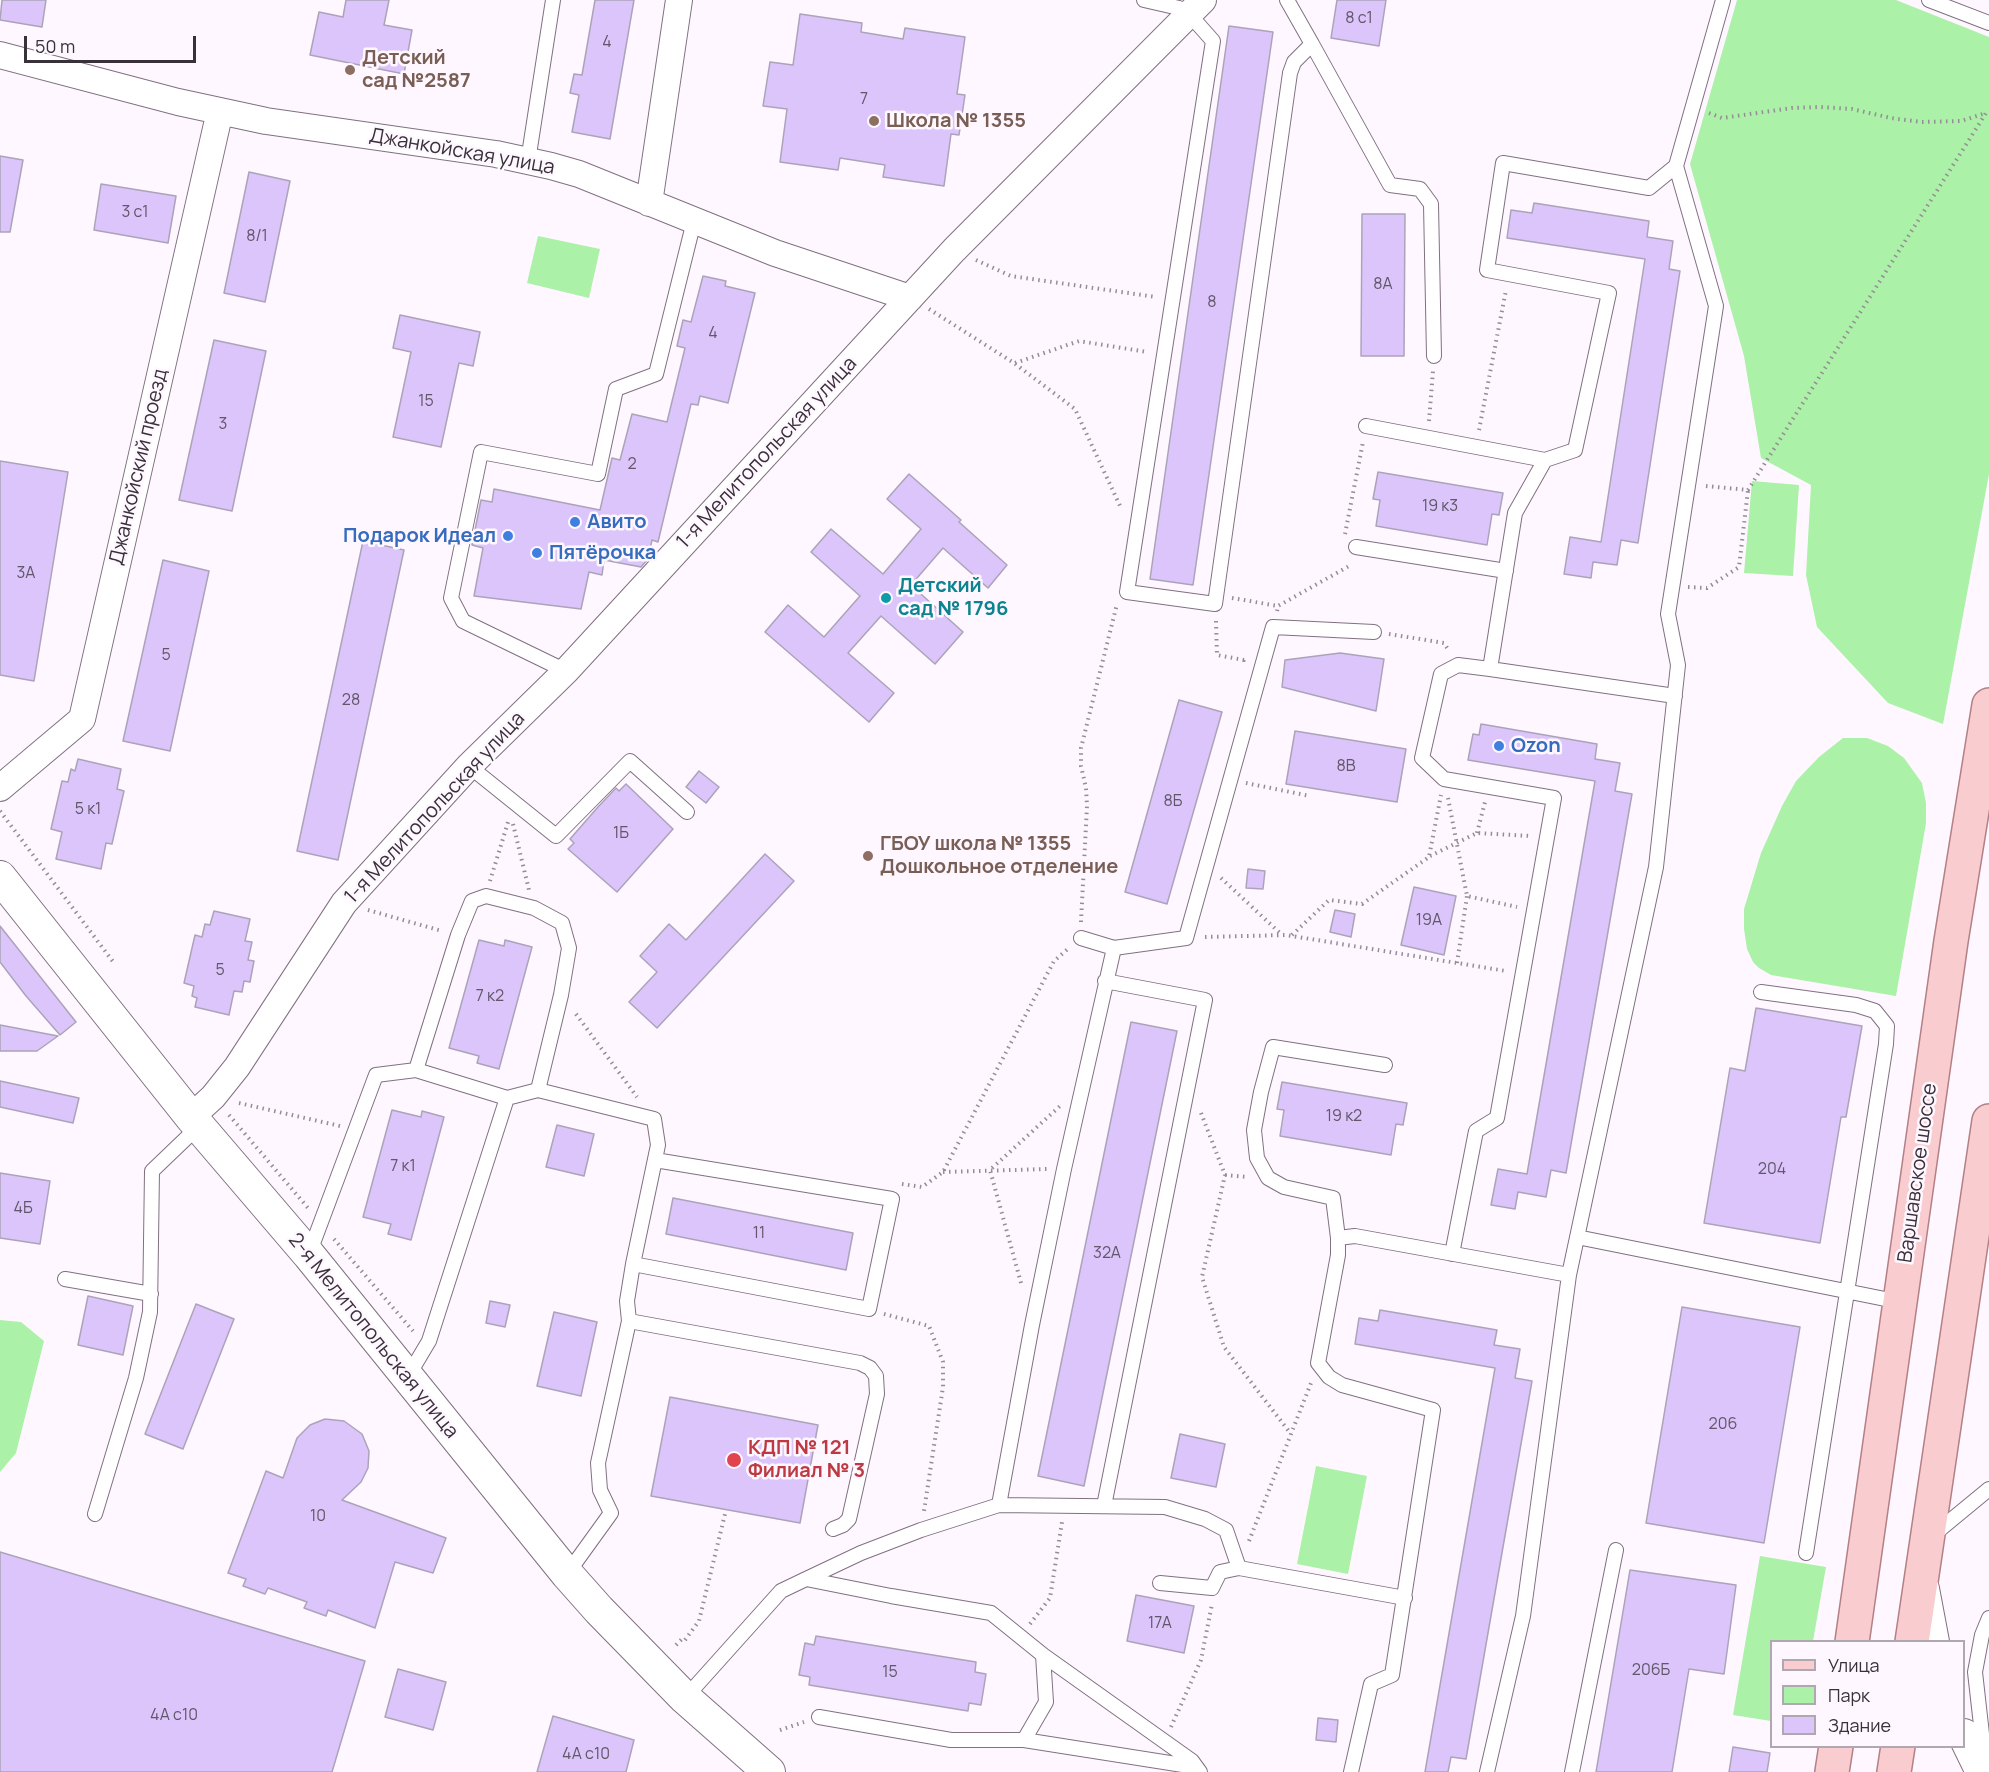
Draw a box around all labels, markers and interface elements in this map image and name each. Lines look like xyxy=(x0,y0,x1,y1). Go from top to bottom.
house number: 8 с1 xyxy=(1345,9,1373,29)
scale bar xyxy=(27,24,200,62)
house number: 4 xyxy=(602,33,612,53)
text: 50 m xyxy=(35,34,75,58)
place label: Детский сад №2587 xyxy=(362,46,471,93)
marker: Детский сад №2587 xyxy=(343,63,357,77)
house number: 7 xyxy=(860,90,868,110)
place label: Школа № 1355 xyxy=(886,109,1026,133)
marker: Школа № 1355 xyxy=(867,114,881,128)
street label: Джанкойская улица xyxy=(367,124,557,180)
house number: 3 с1 xyxy=(121,203,149,223)
house number: 8/1 xyxy=(246,227,268,247)
house number: 8А xyxy=(1373,275,1393,295)
house number: 8 xyxy=(1207,293,1217,313)
house number: 4 xyxy=(708,324,718,344)
street label: 1-я Мелитопольская улица xyxy=(672,352,862,554)
street label: Джанкойский проезд xyxy=(105,367,173,567)
house number: 15 xyxy=(418,392,434,412)
house number: 3 xyxy=(219,415,227,435)
house number: 2 xyxy=(627,455,637,475)
house number: 19 к3 xyxy=(1422,497,1458,517)
place label: Авито xyxy=(587,510,647,534)
marker: Авито xyxy=(568,515,582,529)
place label: Подарок Идеал xyxy=(343,524,496,548)
marker: Подарок Идеал xyxy=(501,529,515,543)
place label: Пятёрочка xyxy=(549,541,656,565)
marker: Пятёрочка xyxy=(530,546,544,560)
house number: 3А xyxy=(17,564,35,584)
place label: Детский сад № 1796 xyxy=(898,574,1008,621)
marker: Детский сад № 1796 xyxy=(879,591,893,605)
house number: 5 xyxy=(161,646,171,666)
house number: 28 xyxy=(342,691,360,711)
street label: 1-я Мелитопольская улица xyxy=(340,707,530,909)
place label: Ozon xyxy=(1511,734,1561,758)
marker: Ozon xyxy=(1492,739,1506,753)
house number: 8В xyxy=(1336,757,1356,777)
house number: 8Б xyxy=(1164,792,1182,812)
house number: 5 к1 xyxy=(75,800,101,820)
house number: 1Б xyxy=(613,824,629,844)
place label: ГБОУ школа № 1355 Дошкольное отделение xyxy=(880,832,1118,879)
marker: ГБОУ школа № 1355 Дошкольное отделение xyxy=(861,849,875,863)
house number: 19А xyxy=(1416,911,1442,931)
house number: 5 xyxy=(215,961,225,981)
house number: 7 к2 xyxy=(476,987,504,1007)
street label: Варшавское шоссе xyxy=(1894,1082,1942,1264)
house number: 19 к2 xyxy=(1326,1107,1362,1127)
house number: 7 к1 xyxy=(390,1157,416,1177)
house number: 204 xyxy=(1758,1160,1786,1180)
house number: 4Б xyxy=(13,1199,33,1219)
house number: 11 xyxy=(753,1224,765,1244)
street label: 2-я Мелитопольская улица xyxy=(283,1229,463,1443)
house number: 32А xyxy=(1093,1244,1121,1264)
house number: 206 xyxy=(1709,1415,1737,1435)
place label: КДП № 121 Филиал № 3 xyxy=(748,1436,865,1483)
marker: КДП № 121 Филиал № 3 xyxy=(725,1451,743,1469)
house number: 10 xyxy=(310,1507,326,1527)
house number: 17А xyxy=(1148,1614,1172,1634)
legend xyxy=(1770,1640,1965,1748)
text: Улица xyxy=(1828,1653,1880,1677)
house number: 206Б xyxy=(1632,1661,1670,1681)
house number: 15 xyxy=(882,1663,898,1683)
text: Парк xyxy=(1828,1683,1870,1707)
house number: 4А с10 xyxy=(150,1706,198,1726)
text: Здание xyxy=(1828,1713,1891,1737)
house number: 4А с10 xyxy=(562,1745,610,1765)

